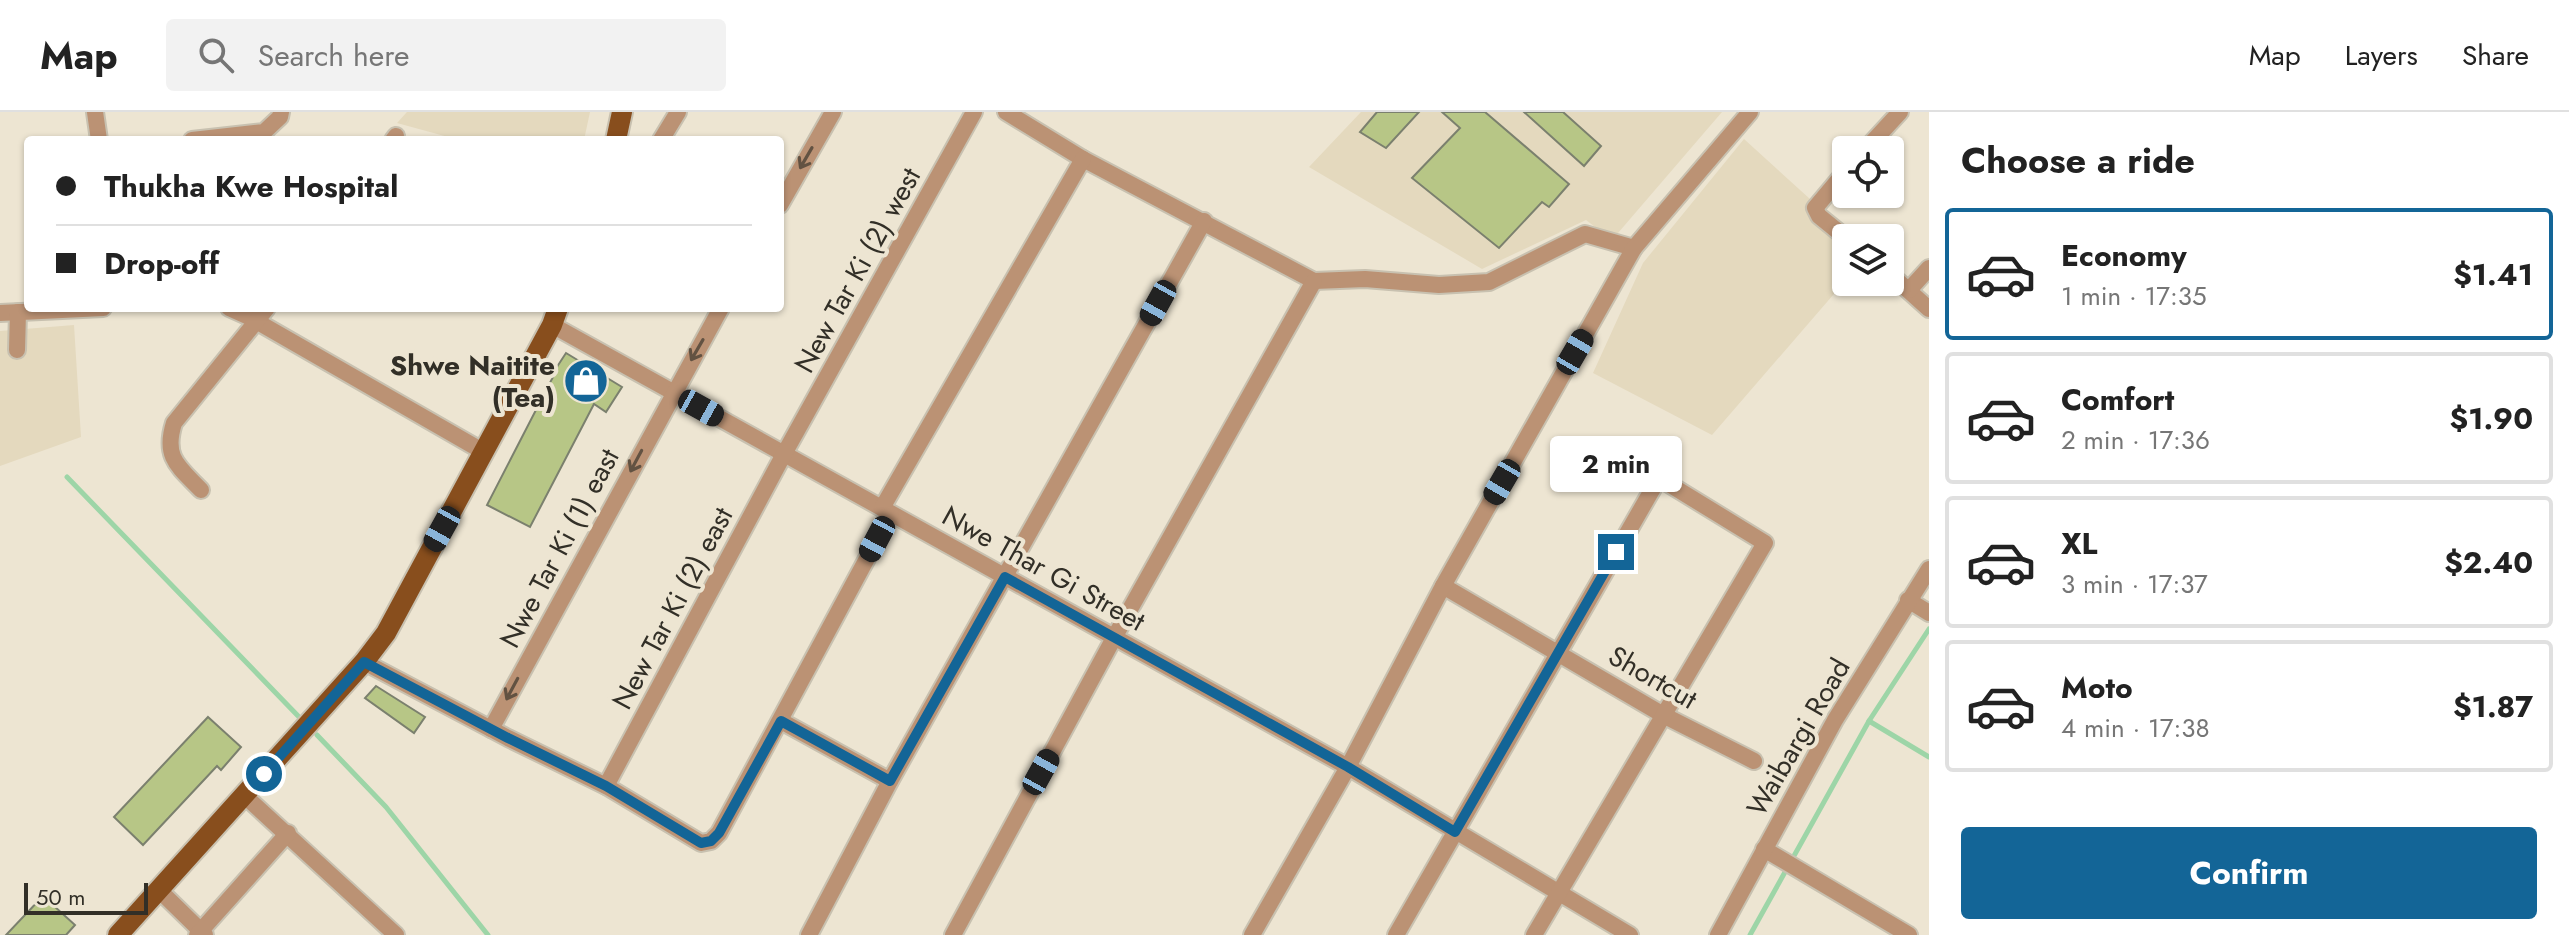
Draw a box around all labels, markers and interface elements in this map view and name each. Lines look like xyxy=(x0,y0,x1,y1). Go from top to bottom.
search box xyxy=(166,19,726,91)
text: Map xyxy=(40,28,118,83)
icon: search xyxy=(194,33,238,77)
text: Search here xyxy=(258,34,410,77)
text: Map xyxy=(2249,35,2301,76)
text: Layers xyxy=(2345,35,2418,76)
text: Share xyxy=(2462,35,2529,76)
text: Choose a ride xyxy=(1961,134,2195,186)
map controls xyxy=(1832,136,1904,296)
button: locate xyxy=(1832,136,1904,208)
one-way arrow xyxy=(798,146,814,169)
street label: New Tar Ki (2) west xyxy=(784,160,931,380)
text: Thukha Kwe Hospital xyxy=(104,165,398,208)
button: layers xyxy=(1832,224,1904,296)
text: Economy xyxy=(2061,234,2187,277)
icon: car xyxy=(1965,238,2037,310)
text: Drop-off xyxy=(104,242,219,285)
text: $1.41 xyxy=(2453,253,2533,296)
car xyxy=(1136,276,1180,330)
text: 1 min · 17:35 xyxy=(2061,277,2207,315)
car xyxy=(1553,325,1597,379)
one-way arrow xyxy=(689,338,705,361)
place label: Shwe Naitite (Tea) xyxy=(390,345,555,418)
shop icon: Shwe Naitite (Tea) xyxy=(562,357,610,405)
text: Comfort xyxy=(2061,378,2174,421)
icon: car xyxy=(1965,382,2037,454)
car xyxy=(674,386,728,430)
text: $1.90 xyxy=(2449,397,2533,440)
text: 2 min · 17:36 xyxy=(2061,421,2210,459)
callout: 2 min xyxy=(1550,436,1682,492)
street label: Nwe Tar Ki (1) east xyxy=(490,441,629,655)
text: 2 min xyxy=(1582,445,1650,483)
one-way arrow xyxy=(627,448,643,472)
car xyxy=(1480,455,1524,509)
street label: Nwe Thar Gi Street xyxy=(935,496,1153,641)
street label: New Tar Ki (2) east xyxy=(602,500,743,717)
car xyxy=(420,502,464,556)
car xyxy=(855,512,899,566)
text: XL xyxy=(2061,522,2097,565)
icon: car xyxy=(1965,526,2037,598)
route end xyxy=(1598,534,1634,570)
text: $2.40 xyxy=(2444,541,2533,584)
text: 3 min · 17:37 xyxy=(2061,565,2208,603)
street label: Shortcut xyxy=(1601,636,1705,719)
street label: Waibargi Road xyxy=(1737,651,1860,824)
text: Moto xyxy=(2061,666,2133,709)
icon: car xyxy=(1965,670,2037,742)
one-way arrow xyxy=(504,677,519,701)
text: $1.87 xyxy=(2453,685,2533,728)
text: 4 min · 17:38 xyxy=(2061,709,2210,747)
car xyxy=(1019,745,1063,799)
route start xyxy=(246,756,282,792)
button: Confirm xyxy=(1961,827,2537,919)
scale bar xyxy=(24,879,148,915)
text: 50 m xyxy=(36,881,85,913)

